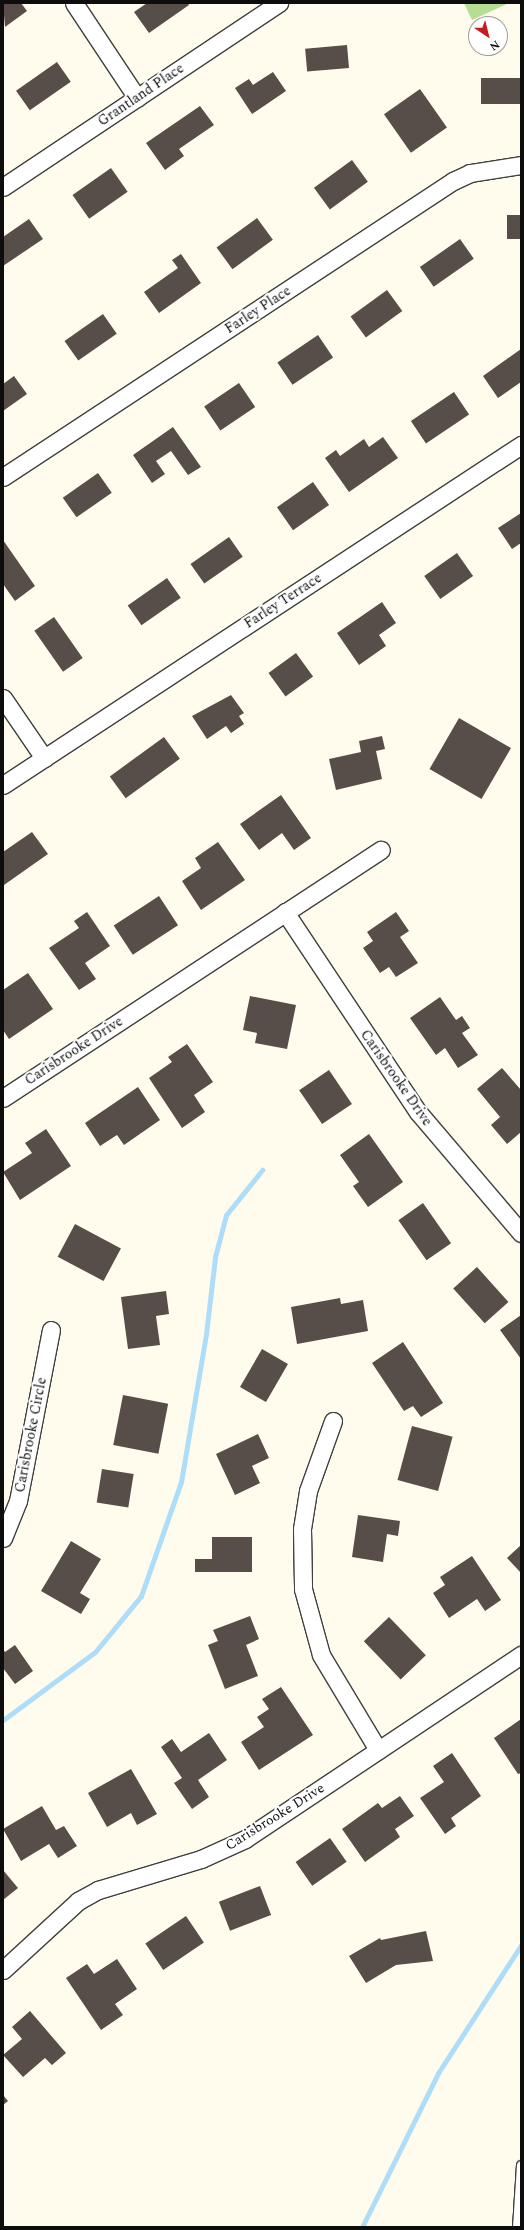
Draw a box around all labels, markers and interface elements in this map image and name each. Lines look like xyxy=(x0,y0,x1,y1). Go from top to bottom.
north arrow xyxy=(468,16,508,56)
text: N xyxy=(486,36,503,55)
street label: Grantland Place xyxy=(95,60,187,130)
street label: Farley Place xyxy=(222,282,294,338)
street label: Farley Terrace xyxy=(241,570,325,632)
street label: Carisbrooke Drive xyxy=(22,1013,126,1089)
street label: Carisbrooke Drive xyxy=(357,1027,435,1129)
street label: Carisbrooke Circle xyxy=(12,1376,50,1494)
street label: Carisbrooke Drive xyxy=(222,1780,328,1854)

